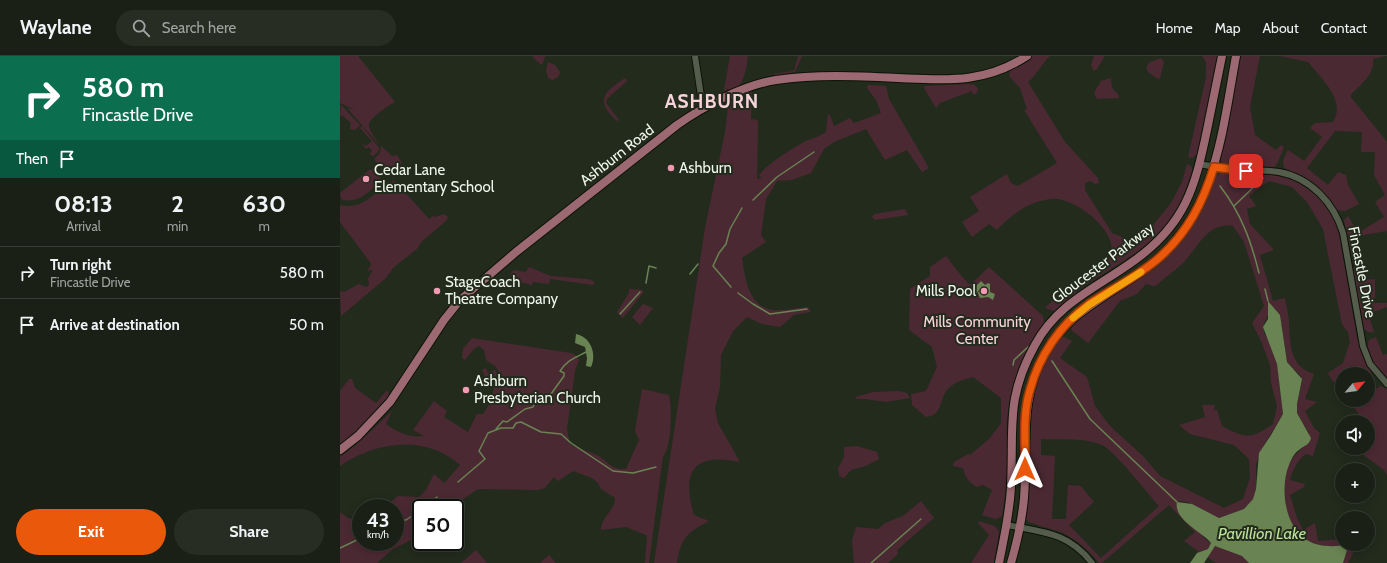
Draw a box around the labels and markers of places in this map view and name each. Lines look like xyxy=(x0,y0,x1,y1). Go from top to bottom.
pin xyxy=(1229,154,1263,188)
place label: Ashburn xyxy=(679,159,732,177)
place label: Cedar Lane Elementary School xyxy=(374,161,495,196)
marker: Ashburn xyxy=(666,163,676,173)
marker: Cedar Lane Elementary School xyxy=(361,174,371,184)
place label: StageCoach Theatre Company xyxy=(445,273,559,308)
place label: Mills Pool xyxy=(916,282,976,300)
marker: StageCoach Theatre Company xyxy=(432,286,442,296)
marker: Mills Pool xyxy=(979,286,989,296)
place label: Ashburn Presbyterian Church xyxy=(474,372,601,407)
marker: Ashburn Presbyterian Church xyxy=(461,385,471,395)

